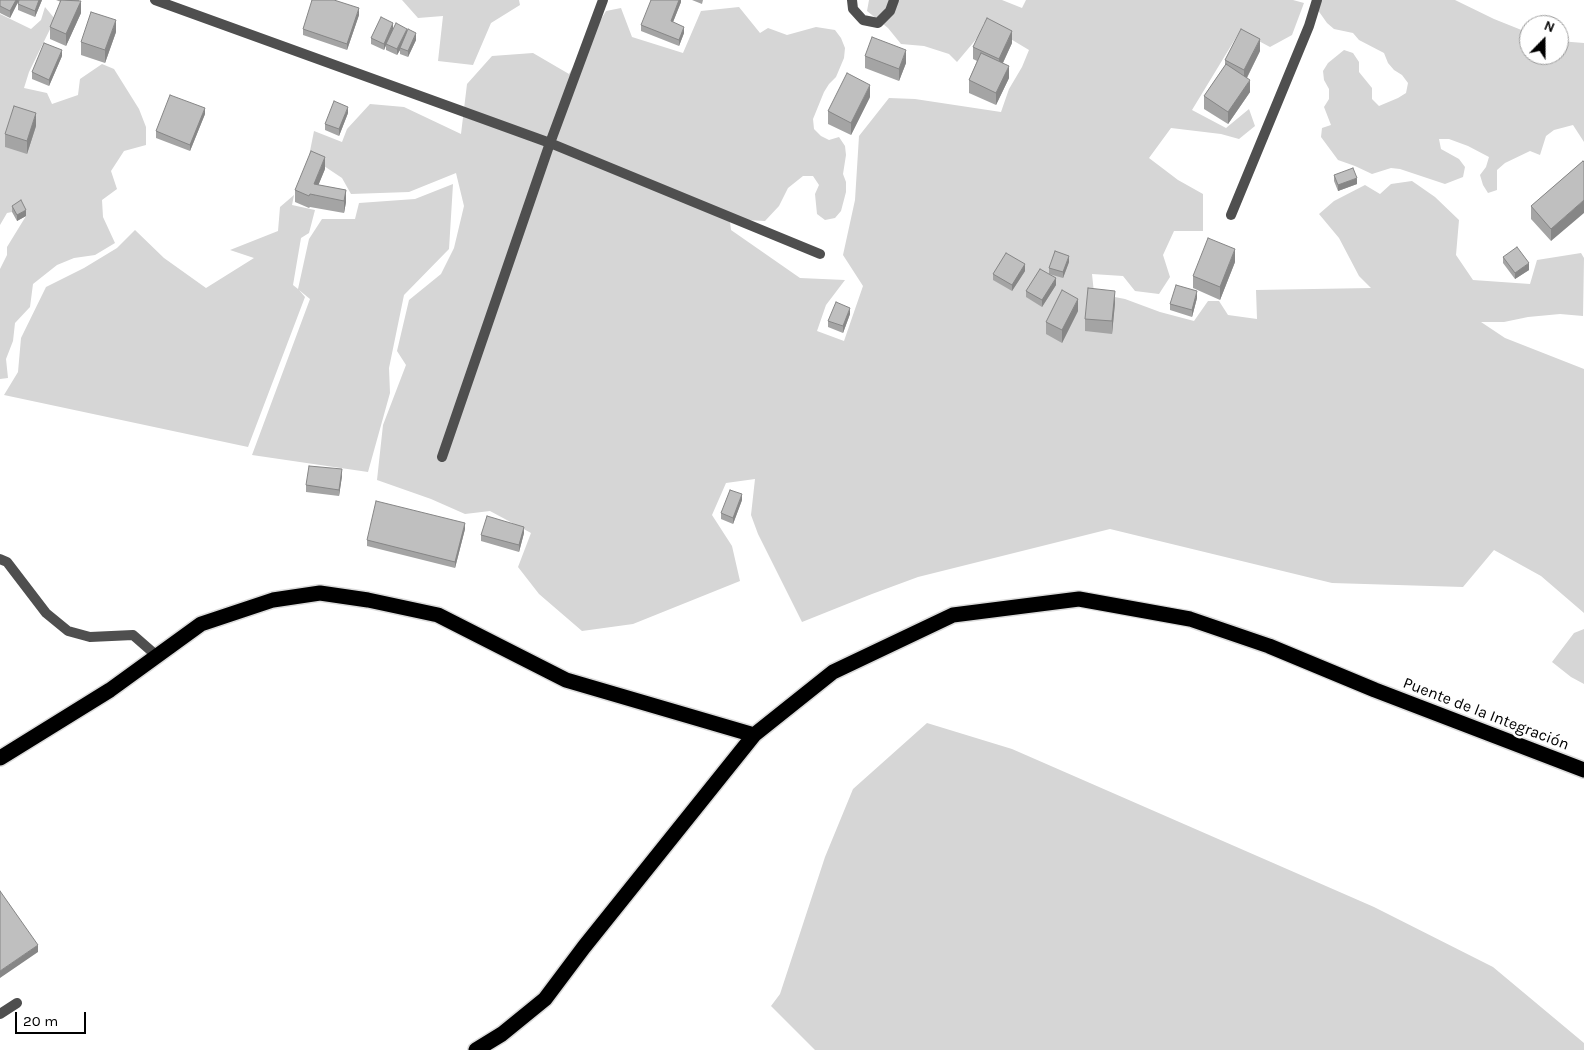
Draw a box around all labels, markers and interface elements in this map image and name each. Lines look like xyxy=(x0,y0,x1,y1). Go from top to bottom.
north arrow xyxy=(1519,15,1569,65)
text: N xyxy=(1542,17,1557,36)
street label: Puente de la Integración xyxy=(1400,673,1572,755)
scale bar xyxy=(18,1002,89,1034)
text: 20 m xyxy=(23,1012,58,1030)

